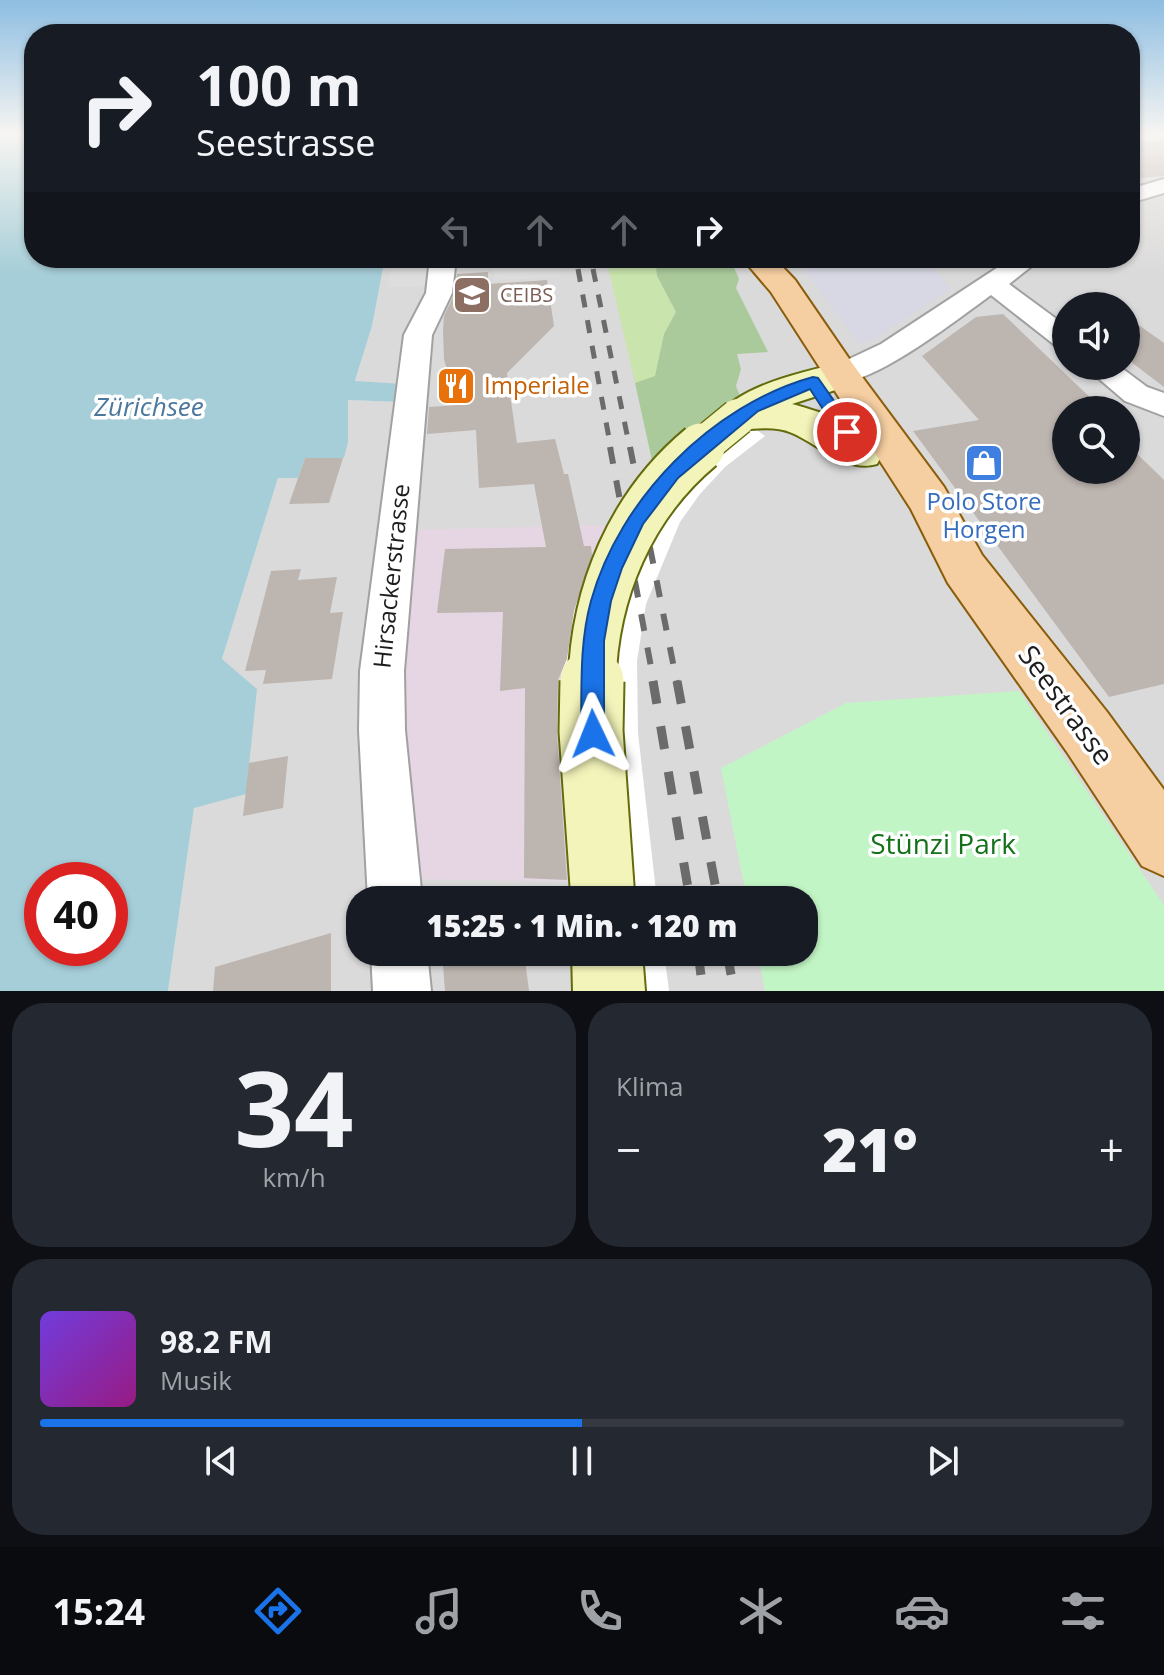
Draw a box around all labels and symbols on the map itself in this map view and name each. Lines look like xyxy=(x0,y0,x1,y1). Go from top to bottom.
school or university icon: CEIBS xyxy=(451,274,493,316)
place label: CEIBS xyxy=(500,281,553,308)
restaurant icon: Imperiale xyxy=(435,365,477,407)
place label: Imperiale xyxy=(484,368,590,401)
water label: Zürichsee xyxy=(93,388,204,424)
pin xyxy=(813,398,881,466)
shop icon: Polo Store Horgen xyxy=(963,442,1005,484)
street label: Hirsackerstrasse xyxy=(364,482,417,670)
place label: Polo Store Horgen xyxy=(926,484,1042,545)
street label: Seestrasse xyxy=(1010,637,1123,772)
position arrow xyxy=(551,692,635,776)
park label: Stünzi Park xyxy=(870,824,1016,862)
speed limit sign: 40 xyxy=(24,862,128,966)

